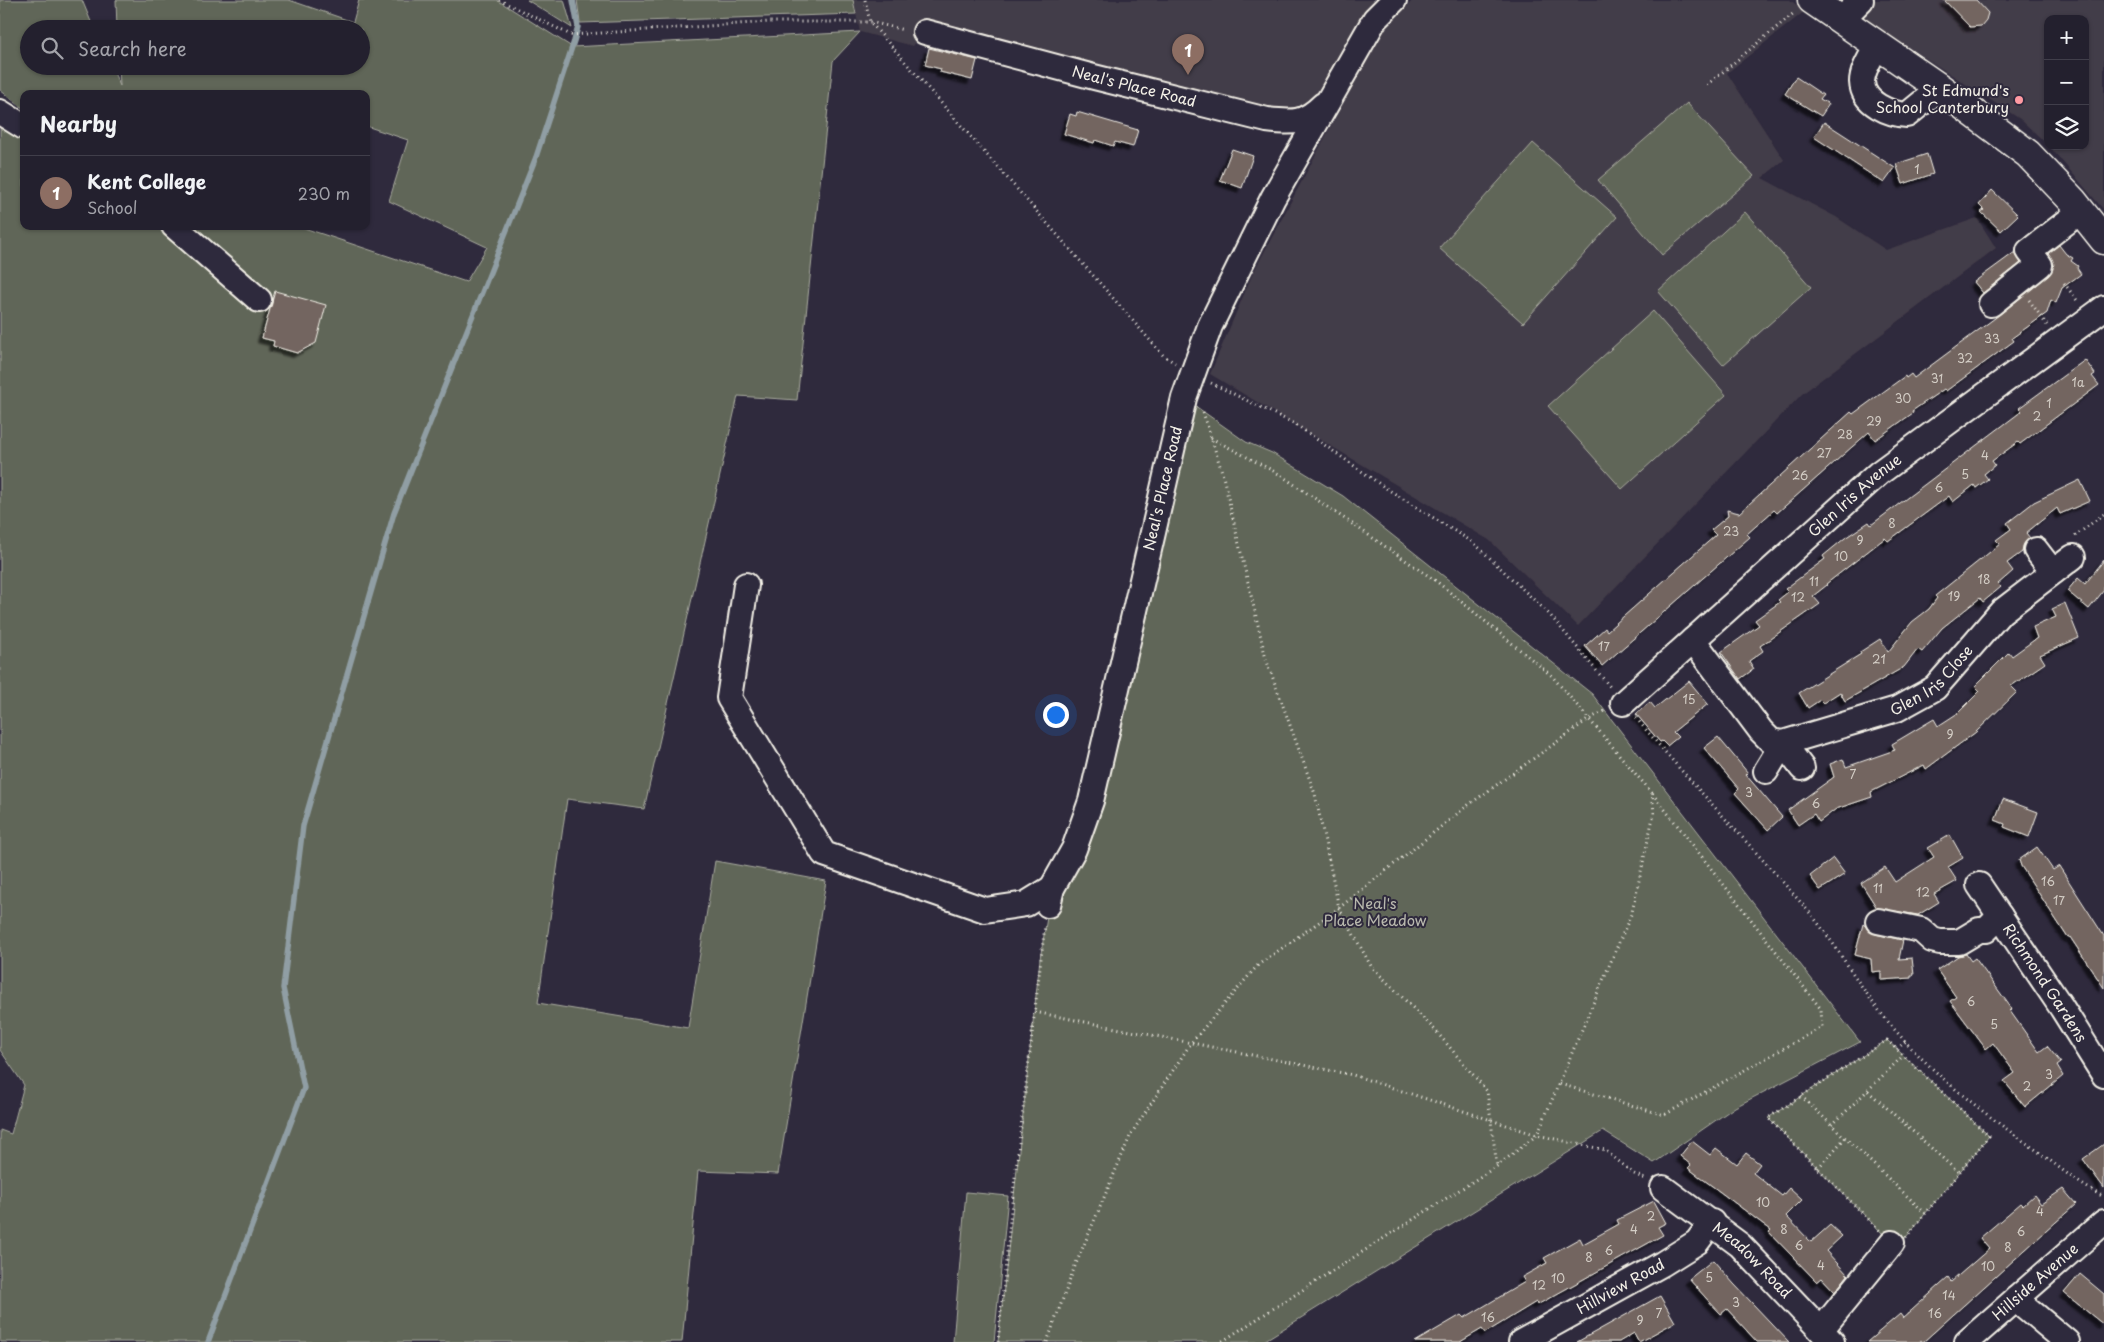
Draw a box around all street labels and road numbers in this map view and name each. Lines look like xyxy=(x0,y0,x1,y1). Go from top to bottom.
street label: Neal's Place Road xyxy=(1070,59,1199,112)
street label: Neal's Place Road xyxy=(1136,423,1187,553)
street label: Glen Iris Avenue xyxy=(1802,447,1905,542)
street label: Glen Iris Close xyxy=(1887,639,1977,720)
street label: Richmond Gardens xyxy=(1998,918,2094,1046)
street label: Meadow Road xyxy=(1708,1216,1798,1303)
street label: Hillside Avenue xyxy=(1986,1237,2083,1325)
street label: Hillview Road xyxy=(1572,1252,1668,1319)

